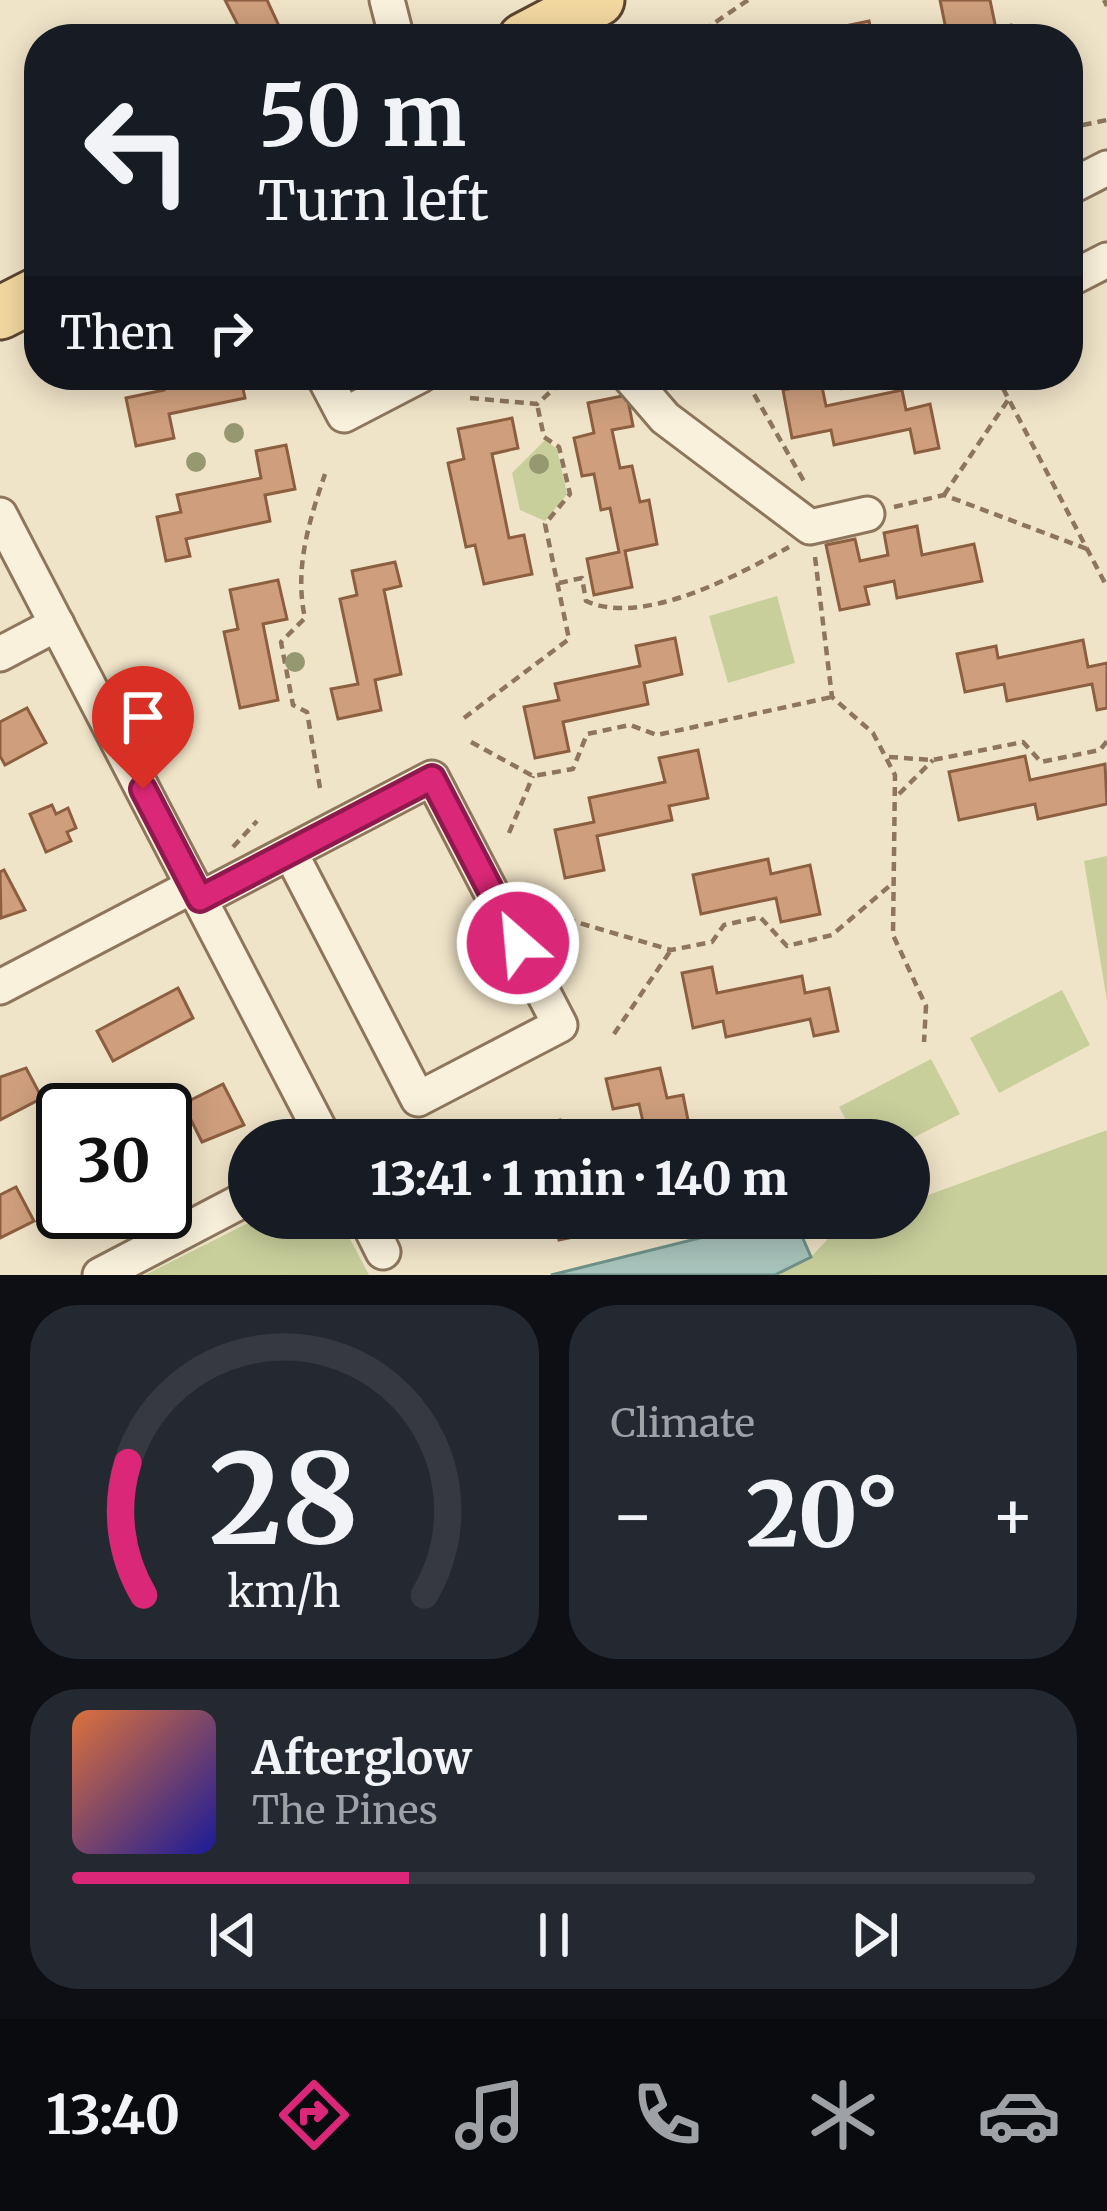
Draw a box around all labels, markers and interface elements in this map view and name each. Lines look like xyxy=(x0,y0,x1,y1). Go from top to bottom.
text: 50 m xyxy=(258,63,466,169)
icon: left xyxy=(60,72,216,228)
text: Turn left xyxy=(258,167,489,235)
icon: right xyxy=(198,300,264,366)
text: Then xyxy=(60,305,174,361)
pin xyxy=(92,666,194,789)
icon: arrive xyxy=(110,684,176,750)
position arrow xyxy=(455,880,581,1006)
speed limit sign: 30 xyxy=(36,1083,192,1239)
text: 13:41 · 1 min · 140 m xyxy=(370,1151,788,1207)
text: Climate xyxy=(611,1399,755,1448)
text: 28 xyxy=(209,1421,359,1578)
text: 20° xyxy=(746,1458,900,1572)
text: − xyxy=(611,1474,655,1557)
text: + xyxy=(991,1474,1035,1557)
text: km/h xyxy=(227,1565,341,1619)
text: Afterglow xyxy=(252,1730,472,1786)
text: The Pines xyxy=(252,1786,438,1835)
icon: previous xyxy=(200,1902,266,1968)
icon: pause xyxy=(521,1902,587,1968)
icon: next xyxy=(842,1902,908,1968)
icon: directions xyxy=(272,2073,356,2157)
icon: music xyxy=(448,2073,532,2157)
icon: phone xyxy=(625,2073,709,2157)
icon: climate xyxy=(801,2073,885,2157)
icon: car xyxy=(977,2073,1061,2157)
text: 13:40 xyxy=(46,2081,180,2149)

